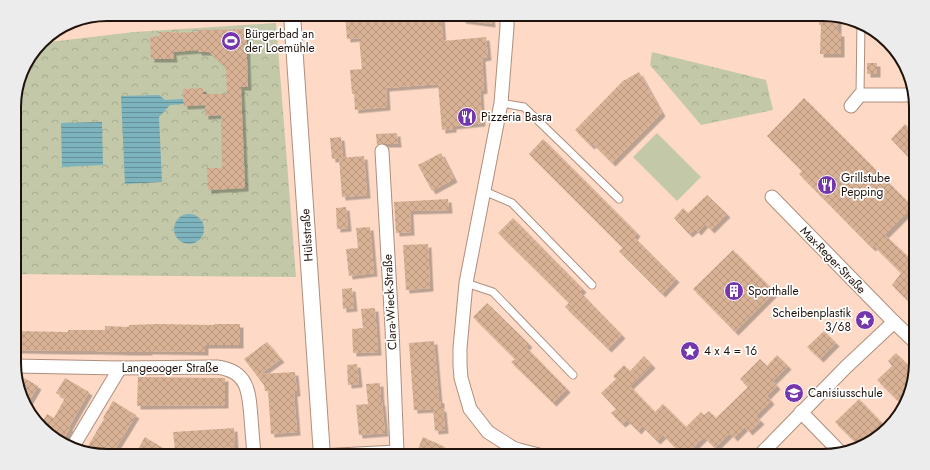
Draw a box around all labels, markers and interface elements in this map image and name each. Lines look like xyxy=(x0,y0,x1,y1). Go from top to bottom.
place label: Bürgerbad an der Loemühle xyxy=(245,25,315,57)
sports icon: Bürgerbad an der Loemühle xyxy=(220,30,242,52)
restaurant icon: Pizzeria Basra xyxy=(456,106,478,128)
place label: Pizzeria Basra xyxy=(481,108,552,126)
place label: Grillstube Pepping xyxy=(841,169,890,201)
restaurant icon: Grillstube Pepping xyxy=(816,174,838,196)
street label: Hülsstraße xyxy=(296,208,318,262)
street label: Max-Reger-Straße xyxy=(796,222,870,298)
street label: Clara-Wieck-Straße xyxy=(378,254,402,350)
building icon: Sporthalle xyxy=(723,280,745,302)
place label: Sporthalle xyxy=(748,282,799,300)
place label: Scheibenplastik 3/68 xyxy=(772,304,852,336)
place icon: Scheibenplastik 3/68 xyxy=(854,309,876,331)
place icon: 4 x 4 = 16 xyxy=(679,340,701,362)
place label: 4 x 4 = 16 xyxy=(704,342,757,360)
street label: Langeooger Straße xyxy=(122,359,218,377)
school or university icon: Canisiusschule xyxy=(783,382,805,404)
place label: Canisiusschule xyxy=(808,384,883,402)

